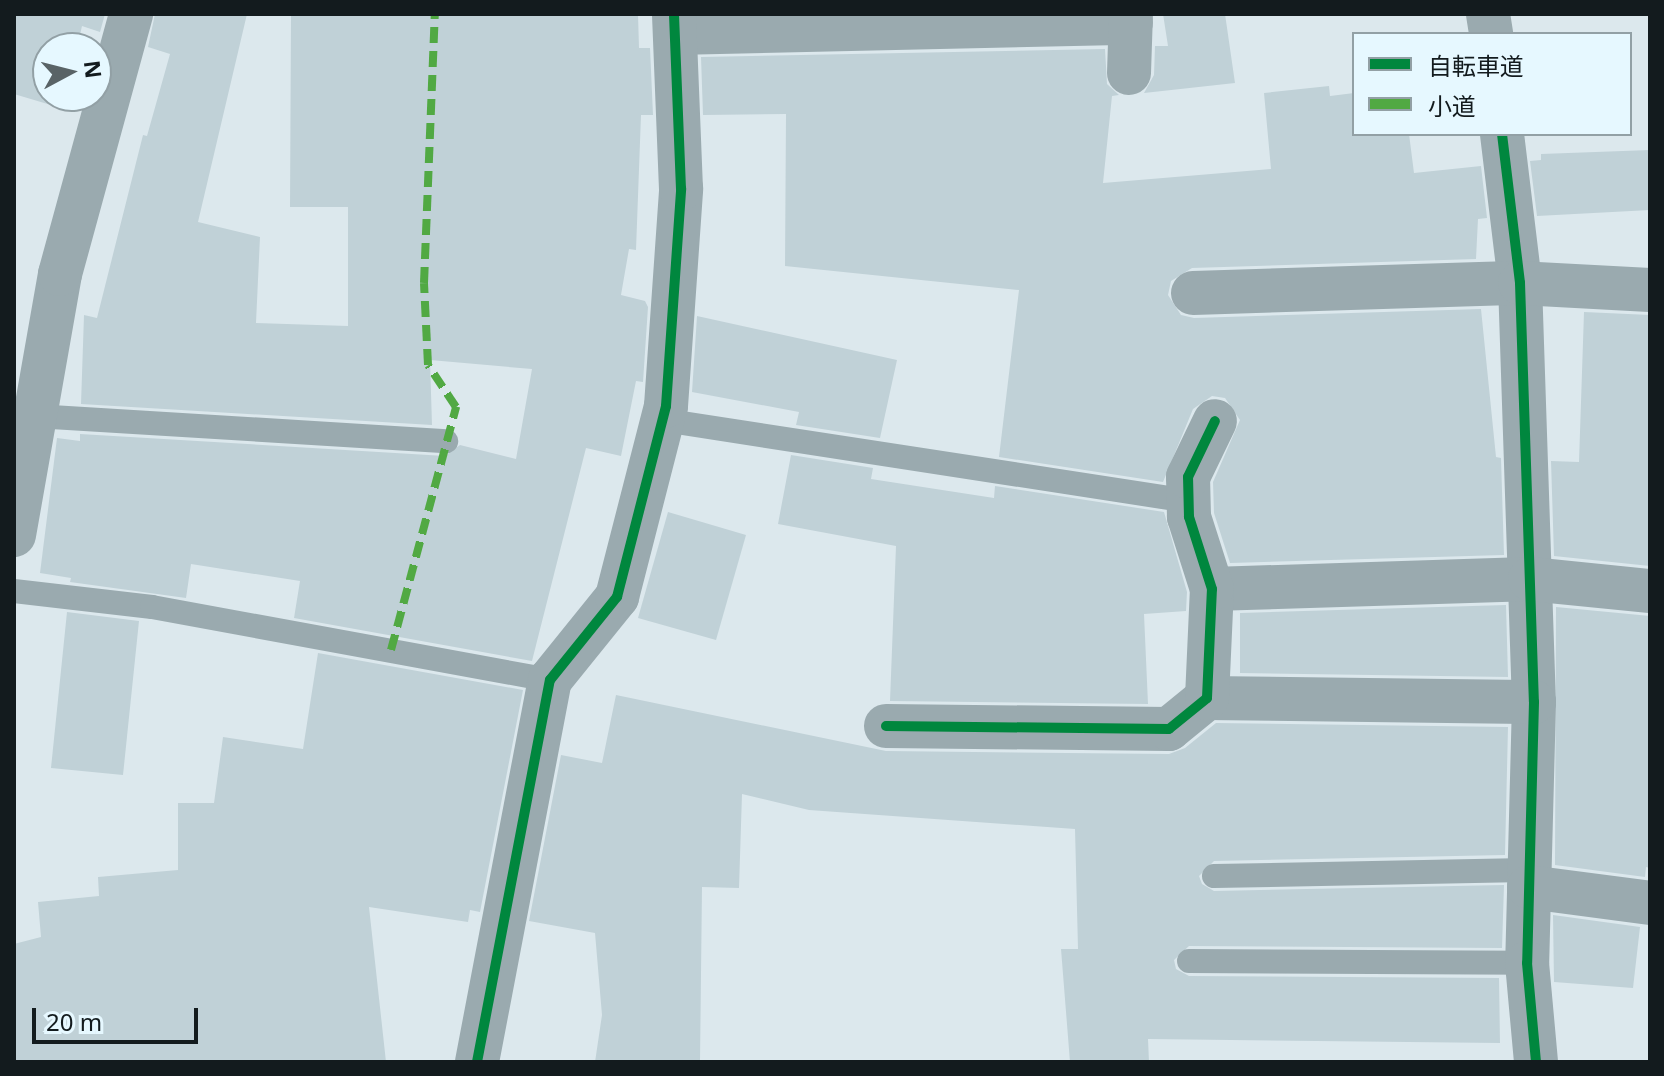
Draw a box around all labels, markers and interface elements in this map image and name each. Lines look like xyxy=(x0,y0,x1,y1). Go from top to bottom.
north arrow xyxy=(32,32,112,112)
legend xyxy=(1352,32,1632,136)
text: 自転車道 xyxy=(1428,49,1524,82)
text: N xyxy=(78,59,110,80)
text: 小道 xyxy=(1428,89,1476,122)
scale bar xyxy=(36,992,202,1042)
text: 20 m xyxy=(46,1005,102,1038)

